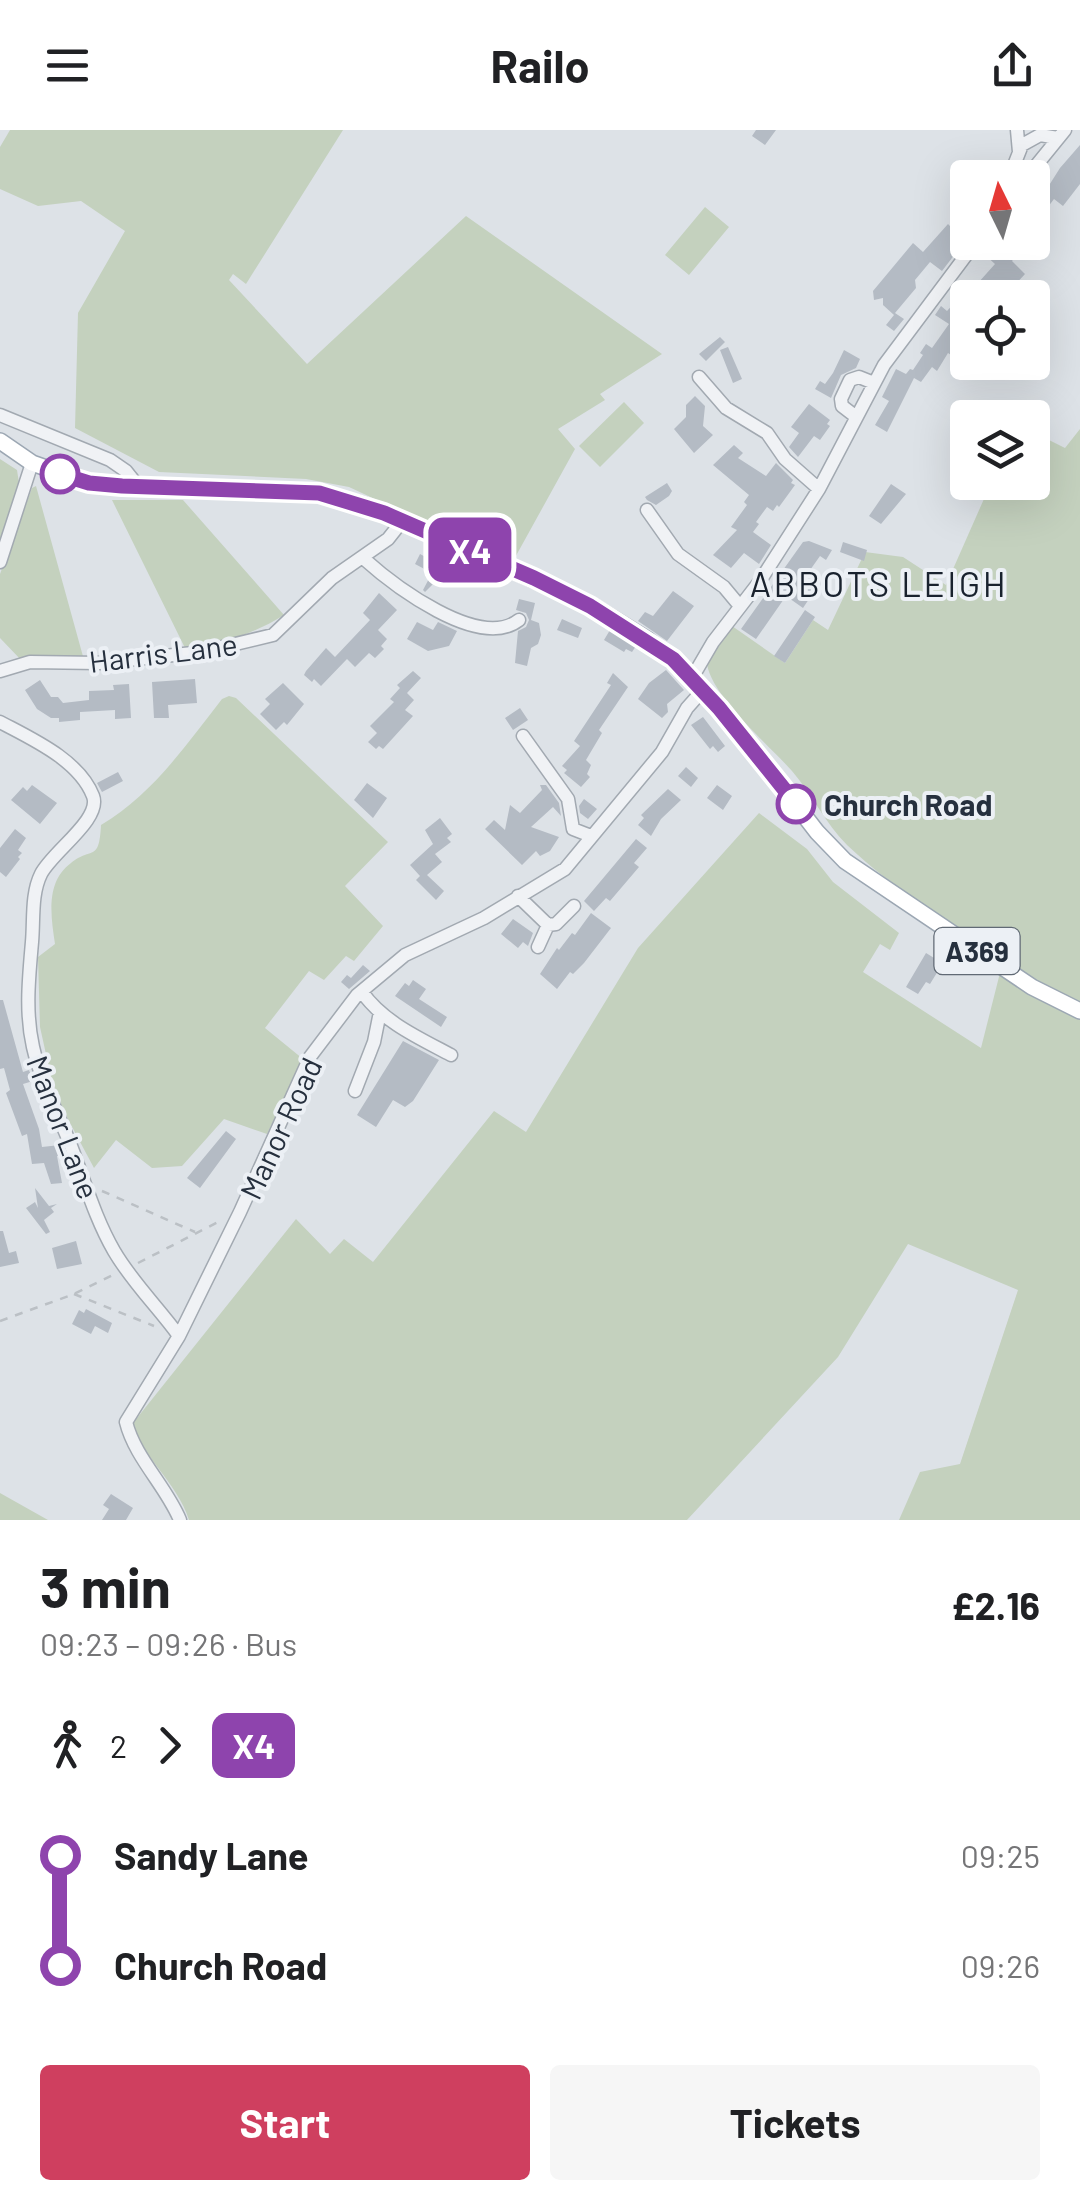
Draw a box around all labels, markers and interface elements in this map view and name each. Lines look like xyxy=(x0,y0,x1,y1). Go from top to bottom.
icon: menu xyxy=(40,38,95,93)
text: Railo xyxy=(491,38,589,92)
icon: share xyxy=(985,38,1040,93)
north arrow xyxy=(950,160,1050,260)
map controls xyxy=(950,160,1050,500)
button: locate xyxy=(950,280,1050,380)
button: layers xyxy=(950,400,1050,500)
unlabelled marker xyxy=(41,455,79,493)
line badge: X4 xyxy=(425,518,515,582)
text: X4 xyxy=(448,529,492,571)
district label: ABBOTS LEIGH xyxy=(750,562,1008,604)
street label: Harris Lane xyxy=(87,625,239,679)
marker: Church Road xyxy=(777,785,815,823)
place label: Church Road xyxy=(824,786,992,822)
road number: A369 xyxy=(934,928,1020,974)
street label: Manor Lane xyxy=(20,1050,108,1204)
street label: Manor Road xyxy=(231,1051,329,1205)
text: 3 min xyxy=(40,1553,171,1619)
text: £2.16 xyxy=(951,1582,1040,1628)
text: 09:23 – 09:26 · Bus xyxy=(40,1624,297,1662)
icon: walk xyxy=(40,1718,95,1773)
icon: forward xyxy=(142,1718,197,1773)
text: X4 xyxy=(232,1724,275,1766)
text: 2 xyxy=(110,1726,127,1764)
text: Sandy Lane xyxy=(114,1832,309,1878)
text: 09:25 xyxy=(961,1836,1040,1874)
text: Church Road xyxy=(114,1942,327,1988)
text: 09:26 xyxy=(961,1946,1040,1984)
button: Start xyxy=(40,2065,530,2180)
button: Tickets xyxy=(550,2065,1040,2180)

